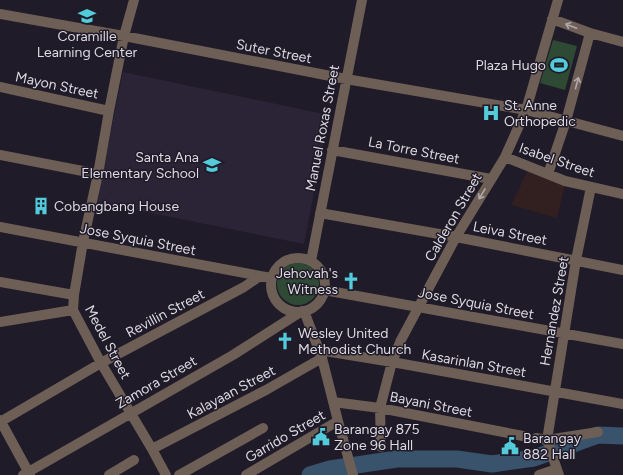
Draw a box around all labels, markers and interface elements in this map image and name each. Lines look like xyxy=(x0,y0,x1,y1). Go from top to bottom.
school or university icon: Coramille Learning Center xyxy=(77,6,97,26)
one-way arrow xyxy=(566,22,578,30)
place label: Coramille Learning Center xyxy=(37,28,138,61)
street label: Suter Street xyxy=(235,36,313,67)
sports icon: Plaza Hugo xyxy=(549,55,569,75)
place label: Plaza Hugo xyxy=(476,57,546,74)
street label: Manuel Roxas Street xyxy=(302,63,343,193)
street label: Mayon Street xyxy=(14,68,100,103)
one-way arrow xyxy=(573,77,581,90)
place label: St. Anne Orthopedic xyxy=(504,97,576,130)
hospital icon: St. Anne Orthopedic xyxy=(481,103,501,123)
street label: La Torre Street xyxy=(367,133,461,168)
street label: Isabel Street xyxy=(517,140,597,181)
place label: Santa Ana Elementary School xyxy=(81,149,199,182)
school or university icon: Santa Ana Elementary School xyxy=(202,155,222,175)
street label: Calderon Street xyxy=(421,170,486,265)
one-way arrow xyxy=(478,188,486,199)
building icon: Cobangbang House xyxy=(31,196,51,216)
place label: Cobangbang House xyxy=(54,198,179,215)
street label: Leiva Street xyxy=(471,218,548,249)
street label: Jose Syquia Street xyxy=(79,220,197,259)
street label: Hernandez Street xyxy=(536,255,573,367)
place label: Jehovah's Witness xyxy=(276,265,338,298)
church icon: Jehovah's Witness xyxy=(341,271,361,291)
street label: Jose Syquia Street xyxy=(417,284,535,323)
street label: Revillin Street xyxy=(123,286,207,341)
street label: Medel Street xyxy=(81,302,134,382)
place label: Wesley United Methodist Church xyxy=(298,325,411,358)
church icon: Wesley United Methodist Church xyxy=(275,331,295,351)
street label: Kasarinlan Street xyxy=(420,346,527,381)
street label: Zamora Street xyxy=(113,352,200,412)
street label: Kalayaan Street xyxy=(184,362,278,423)
street label: Bayani Street xyxy=(388,388,474,421)
street label: Garrido Street xyxy=(242,407,328,466)
place label: Barangay 875 Zone 96 Hall xyxy=(334,421,420,454)
public building icon: Barangay 875 Zone 96 Hall xyxy=(311,427,331,447)
place label: Barangay 882 Hall xyxy=(523,430,582,463)
public building icon: Barangay 882 Hall xyxy=(500,436,520,456)

